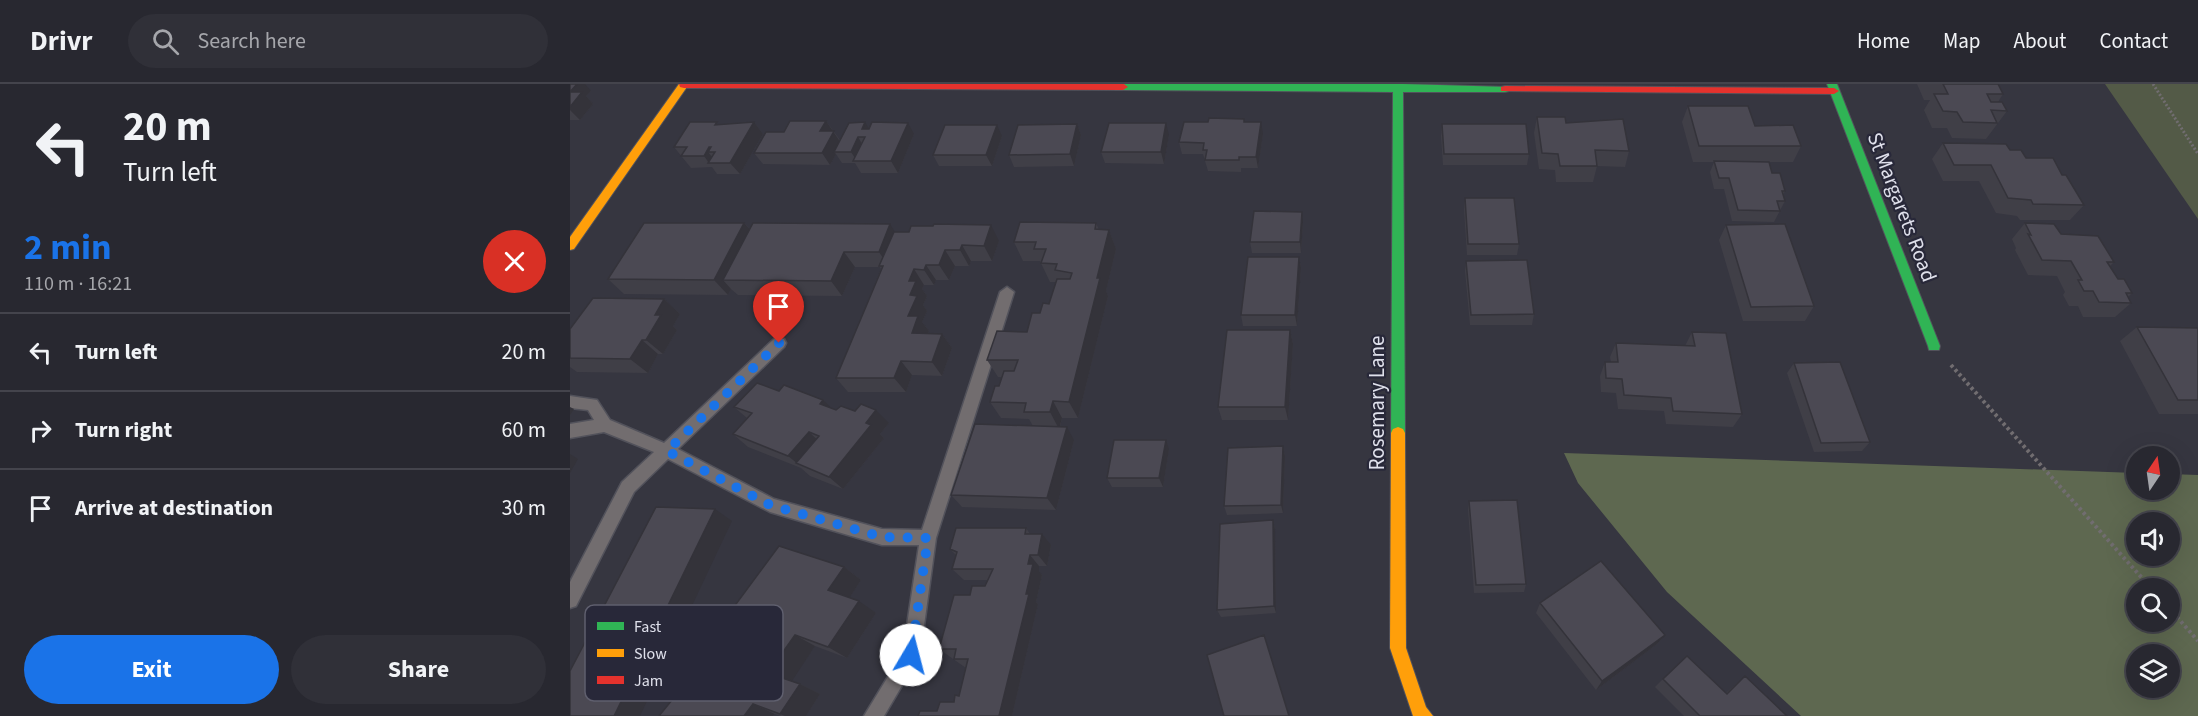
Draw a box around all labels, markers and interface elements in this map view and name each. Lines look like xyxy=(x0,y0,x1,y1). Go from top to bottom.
search box xyxy=(128,14,548,68)
text: Drivr xyxy=(30,21,92,61)
icon: search xyxy=(149,25,182,58)
text: Search here xyxy=(197,25,306,57)
text: Home xyxy=(1857,26,1910,56)
text: Map xyxy=(1943,26,1981,56)
text: About xyxy=(2014,26,2066,56)
text: Contact xyxy=(2099,26,2168,56)
text: 20 m xyxy=(123,97,212,157)
icon: left xyxy=(24,108,102,186)
street label: St Margarets Road xyxy=(1860,128,1944,286)
text: Turn left xyxy=(123,153,217,192)
text: 2 min xyxy=(24,222,112,273)
button: close xyxy=(483,230,546,293)
text: 110 m · 16:21 xyxy=(24,270,132,298)
pin xyxy=(753,281,804,343)
icon: arrive xyxy=(762,290,795,323)
icon: left xyxy=(24,336,57,369)
text: Turn left xyxy=(75,336,157,368)
text: 20 m xyxy=(501,336,546,368)
street label: Rosemary Lane xyxy=(1362,336,1392,470)
icon: right xyxy=(24,414,57,447)
text: Turn right xyxy=(75,414,172,446)
text: 60 m xyxy=(501,414,546,446)
north arrow xyxy=(2126,446,2180,500)
map controls xyxy=(2126,446,2180,698)
icon: arrive xyxy=(24,492,57,525)
text: Arrive at destination xyxy=(75,492,273,524)
text: 30 m xyxy=(501,492,546,524)
button: sound xyxy=(2126,512,2180,566)
button: search xyxy=(2126,578,2180,632)
legend xyxy=(585,605,783,701)
text: Fast xyxy=(634,616,662,638)
position arrow xyxy=(879,623,943,687)
button: Exit xyxy=(24,635,279,704)
button: Share xyxy=(291,635,546,704)
text: Slow xyxy=(634,643,667,665)
button: layers xyxy=(2126,644,2180,698)
text: Jam xyxy=(634,670,663,692)

